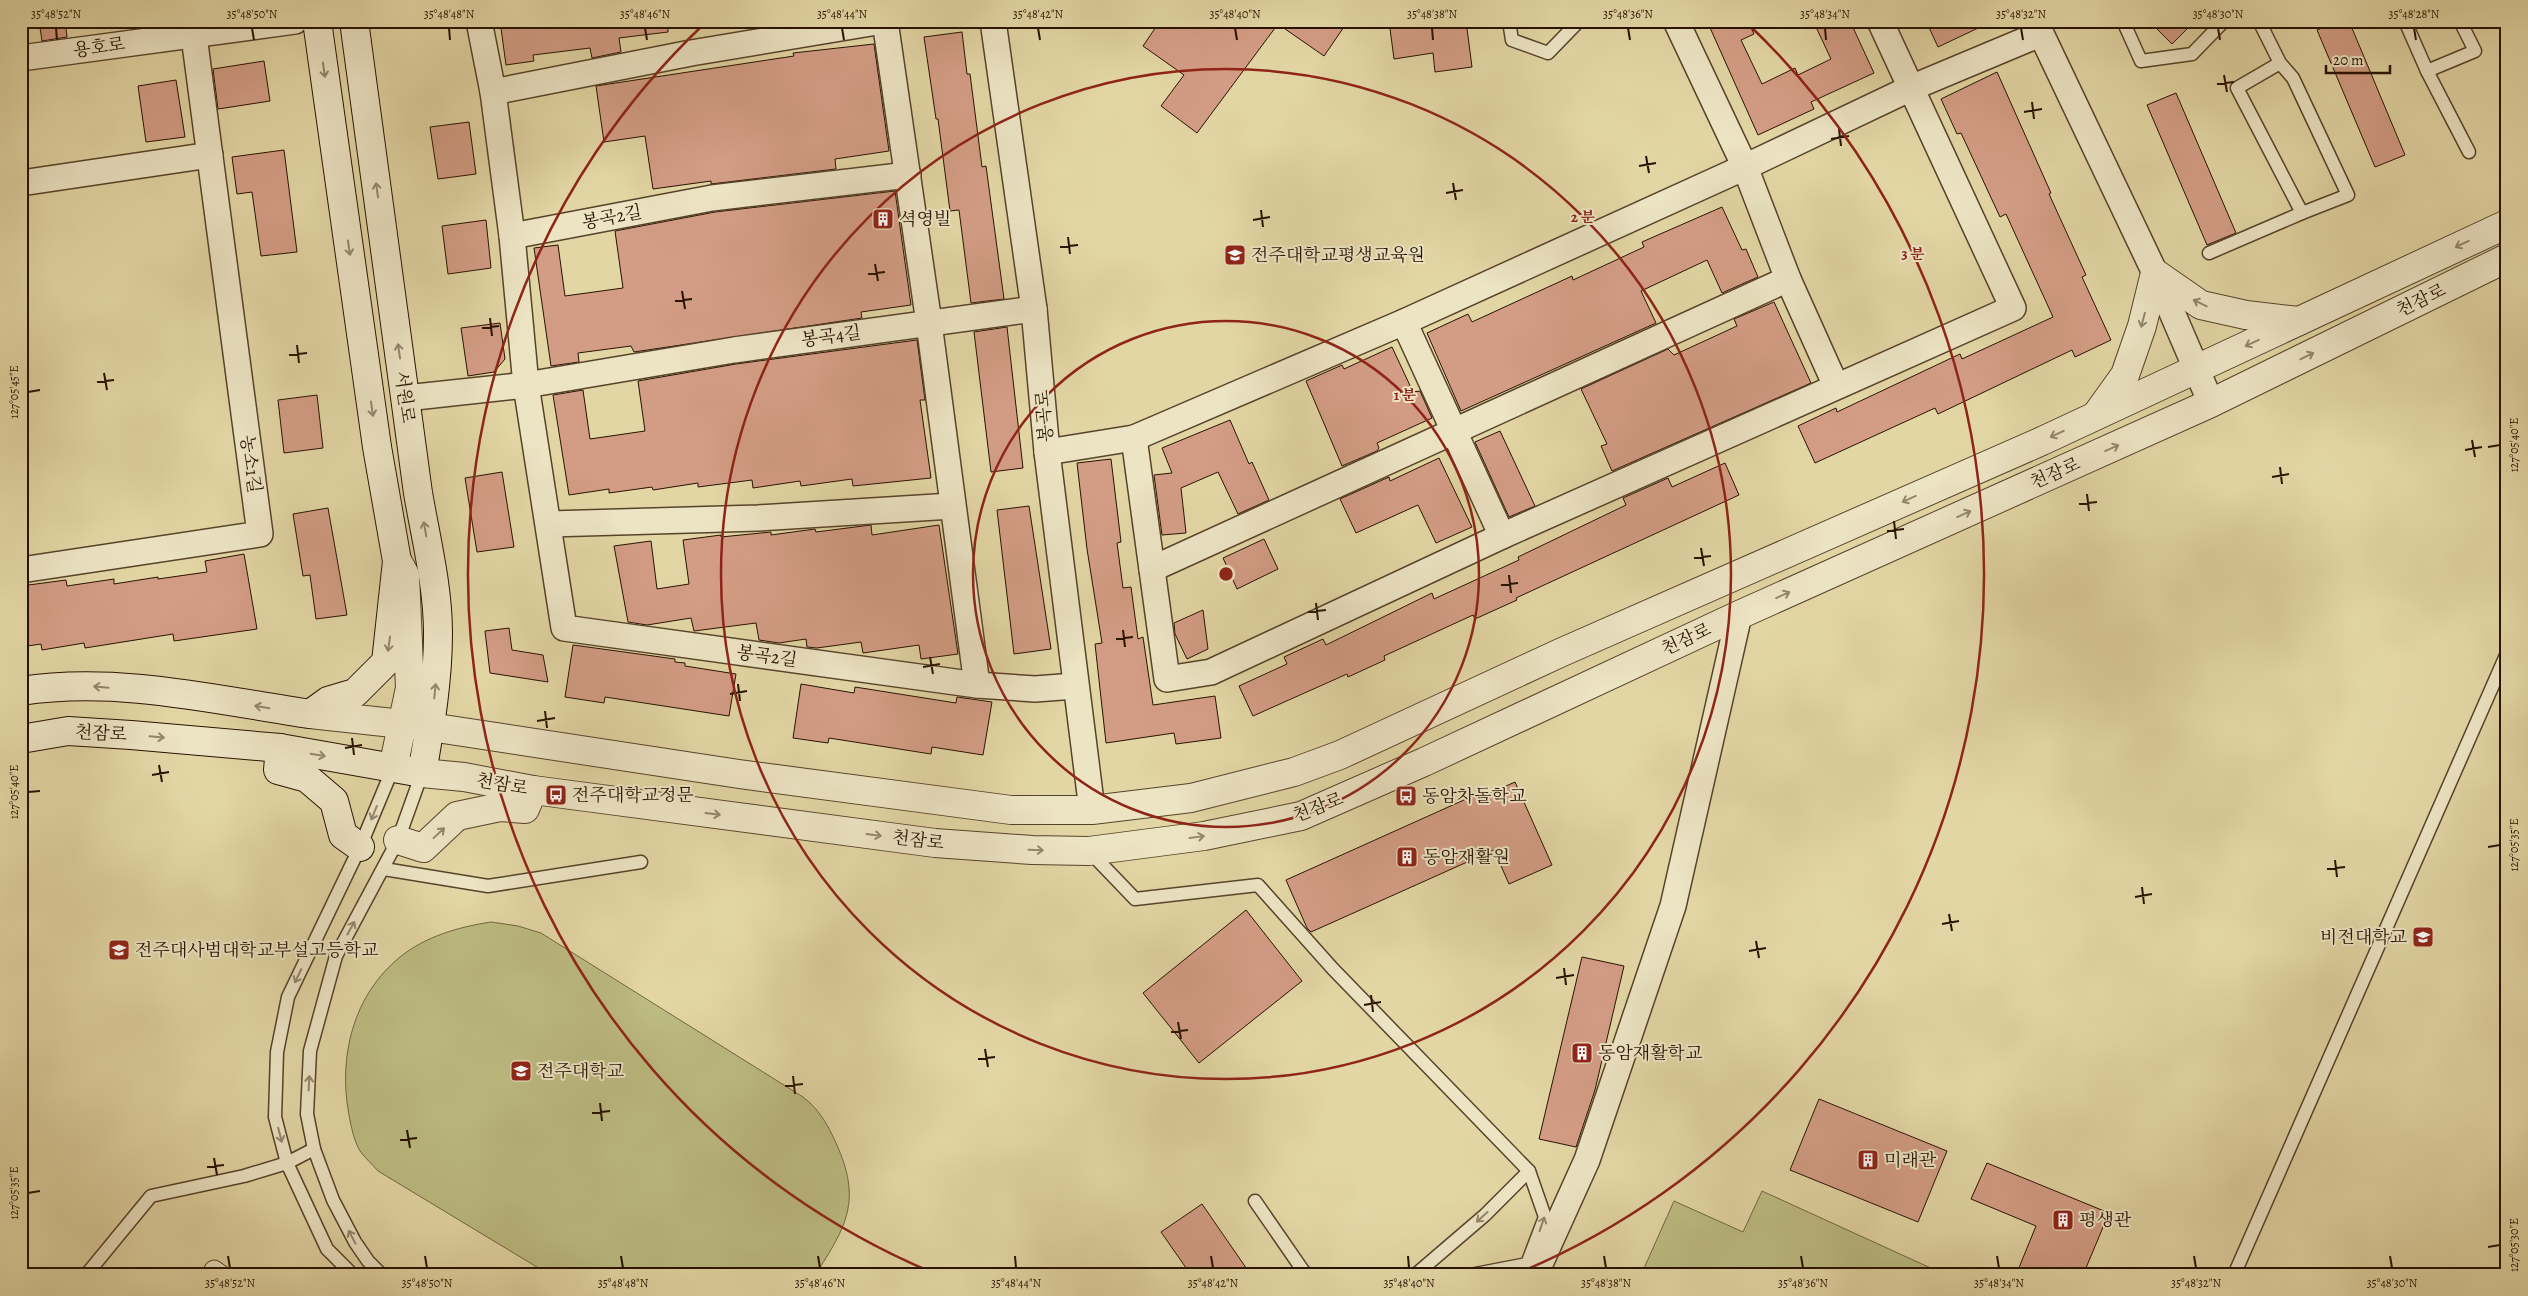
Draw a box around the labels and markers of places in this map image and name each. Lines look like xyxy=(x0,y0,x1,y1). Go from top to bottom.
building icon: 셕영빌 xyxy=(871,207,895,231)
place label: 셕영빌 xyxy=(899,207,951,231)
school or university icon: 전주대학교평생교육원 xyxy=(1223,243,1247,267)
place label: 전주대학교평생교육원 xyxy=(1251,243,1425,267)
centre of rings xyxy=(1217,565,1235,583)
bus stop icon: 전주대학교정문 xyxy=(544,783,568,807)
place label: 전주대학교정문 xyxy=(572,783,694,807)
bus stop icon: 동암차돌학교 xyxy=(1394,784,1418,808)
place label: 동암차돌학교 xyxy=(1422,784,1527,808)
building icon: 동암재활원 xyxy=(1395,845,1419,869)
place label: 동암재활원 xyxy=(1423,845,1510,869)
place label: 비전대학교 xyxy=(2320,925,2408,949)
school or university icon: 비전대학교 xyxy=(2411,925,2435,949)
school or university icon: 전주대사범대학교부설고등학교 xyxy=(107,938,131,962)
place label: 전주대사범대학교부설고등학교 xyxy=(135,938,379,962)
building icon: 동암재활학교 xyxy=(1570,1041,1594,1065)
place label: 동암재활학교 xyxy=(1598,1041,1703,1065)
school or university icon: 전주대학교 xyxy=(509,1059,533,1083)
place label: 전주대학교 xyxy=(537,1059,625,1083)
building icon: 미래관 xyxy=(1856,1148,1880,1172)
place label: 미래관 xyxy=(1884,1148,1937,1172)
building icon: 평생관 xyxy=(2051,1208,2075,1232)
place label: 평생관 xyxy=(2079,1208,2132,1232)

